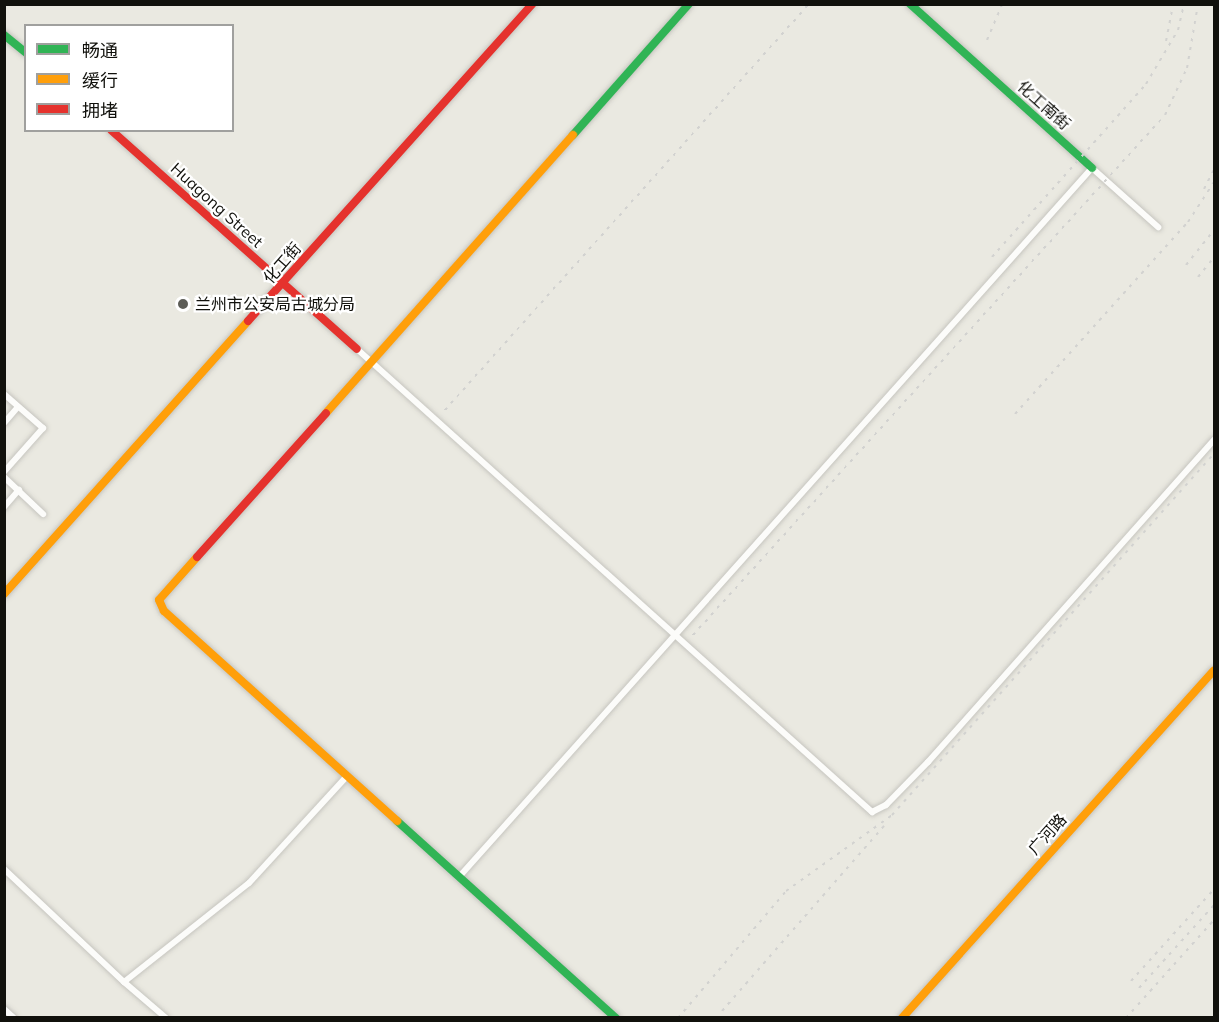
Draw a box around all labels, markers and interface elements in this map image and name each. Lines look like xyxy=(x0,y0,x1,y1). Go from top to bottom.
legend xyxy=(24,24,234,132)
text: 畅通 xyxy=(82,39,118,62)
text: 缓行 xyxy=(82,69,118,92)
street label: 化工南街 xyxy=(1014,76,1074,134)
text: 拥堵 xyxy=(82,99,118,122)
street label: Huagong Street xyxy=(167,159,267,251)
street label: 化工街 xyxy=(259,239,305,287)
place label: 兰州市公安局古城分局 xyxy=(195,294,355,314)
marker: 兰州市公安局古城分局 xyxy=(176,297,190,311)
street label: 广河路 xyxy=(1024,810,1070,858)

